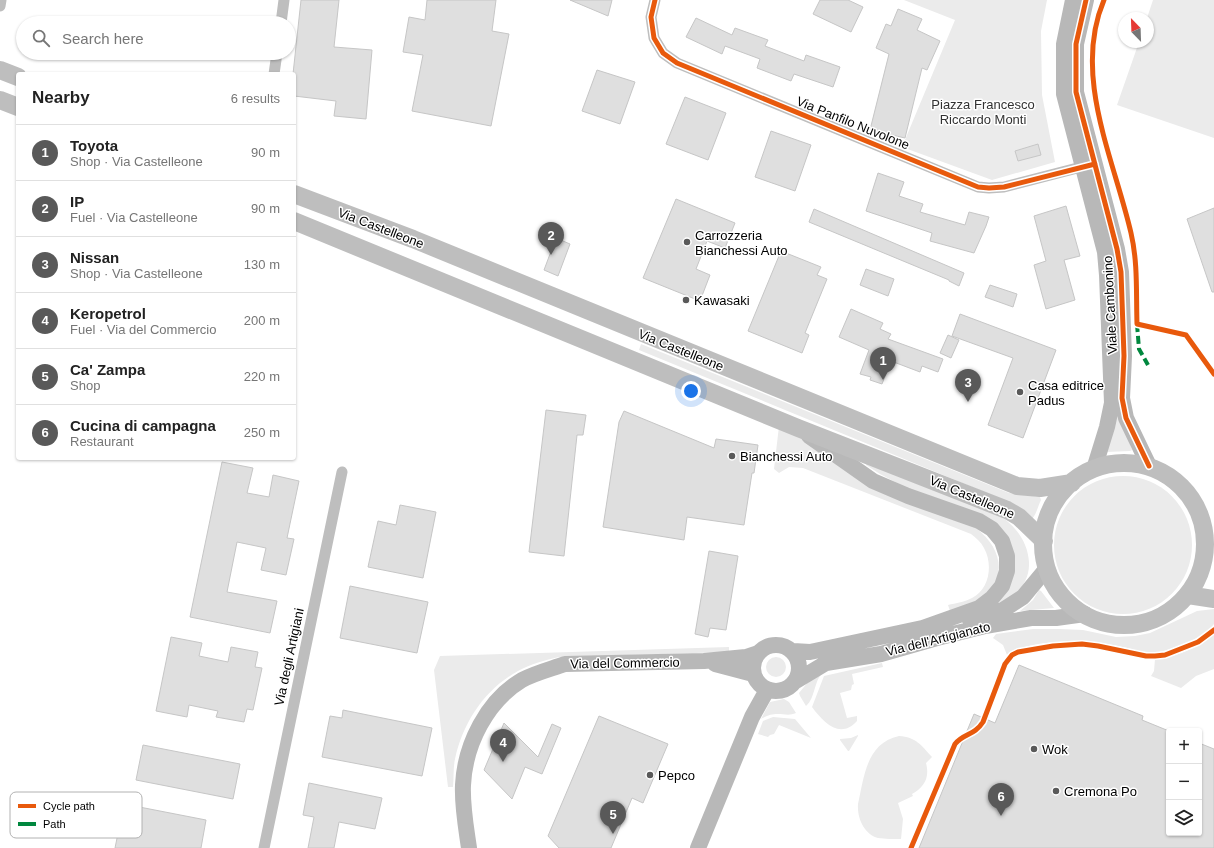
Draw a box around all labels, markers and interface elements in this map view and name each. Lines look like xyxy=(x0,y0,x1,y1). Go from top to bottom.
north arrow xyxy=(1118,12,1154,48)
search box xyxy=(16,16,296,60)
icon: search xyxy=(30,27,52,49)
text: Search here xyxy=(62,30,144,47)
text: Nearby xyxy=(32,88,90,107)
text: 6 results xyxy=(231,91,280,106)
street label: Via Panfilo Nuvolone xyxy=(794,93,912,153)
park label: Piazza Francesco Riccardo Monti xyxy=(931,97,1035,127)
text: Toyota xyxy=(70,137,118,154)
text: 1 xyxy=(41,145,49,160)
text: 90 m xyxy=(251,145,280,160)
text: Shop · Via Castelleone xyxy=(70,154,203,169)
text: IP xyxy=(70,193,84,210)
text: 2 xyxy=(41,201,49,216)
text: 90 m xyxy=(251,201,280,216)
street label: Via Castelleone xyxy=(336,205,426,251)
text: Fuel · Via Castelleone xyxy=(70,210,198,225)
pin: 2 xyxy=(538,222,564,255)
place label: Carrozzeria Bianchessi Auto xyxy=(695,228,788,258)
marker: Carrozzeria Bianchessi Auto xyxy=(682,237,692,247)
text: Nissan xyxy=(70,249,119,266)
street label: Viale Cambonino xyxy=(1100,255,1120,355)
text: 3 xyxy=(41,257,49,272)
text: 130 m xyxy=(244,257,280,272)
text: Shop · Via Castelleone xyxy=(70,266,203,281)
place label: Kawasaki xyxy=(694,293,750,308)
marker: Kawasaki xyxy=(681,295,691,305)
text: Keropetrol xyxy=(70,305,146,322)
text: 4 xyxy=(41,313,49,328)
text: 200 m xyxy=(244,313,280,328)
text: Fuel · Via del Commercio xyxy=(70,322,216,337)
street label: Via Castelleone xyxy=(636,326,726,374)
pin: 1 xyxy=(870,347,896,380)
text: Ca' Zampa xyxy=(70,361,145,378)
text: 5 xyxy=(41,369,49,384)
text: 220 m xyxy=(244,369,280,384)
pin: 3 xyxy=(955,369,981,402)
text: Shop xyxy=(70,378,100,393)
place label: Casa editrice Padus xyxy=(1028,378,1104,408)
your location xyxy=(681,381,701,401)
marker: Casa editrice Padus xyxy=(1015,387,1025,397)
text: Cucina di campagna xyxy=(70,417,216,434)
text: 6 xyxy=(41,425,49,440)
text: 250 m xyxy=(244,425,280,440)
text: Restaurant xyxy=(70,434,134,449)
place label: Bianchessi Auto xyxy=(740,449,833,464)
marker: Bianchessi Auto xyxy=(727,451,737,461)
street label: Via Castelleone xyxy=(927,472,1017,522)
street label: Via degli Artigiani xyxy=(271,607,307,707)
street label: Via dell'Artigianato xyxy=(884,619,992,659)
street label: Via del Commercio xyxy=(570,655,680,671)
map controls xyxy=(1166,728,1202,836)
button: + xyxy=(1166,728,1202,764)
pin: 4 xyxy=(490,729,516,762)
place label: Wok xyxy=(1042,742,1068,757)
marker: Wok xyxy=(1029,744,1039,754)
button: − xyxy=(1166,764,1202,800)
place label: Pepco xyxy=(658,768,695,783)
marker: Pepco xyxy=(645,770,655,780)
pin: 6 xyxy=(988,783,1014,816)
place label: Cremona Po xyxy=(1064,784,1137,799)
marker: Cremona Po xyxy=(1051,786,1061,796)
legend xyxy=(10,792,142,838)
text: Cycle path xyxy=(43,800,95,812)
button: layers xyxy=(1166,800,1202,836)
pin: 5 xyxy=(600,801,626,834)
text: Path xyxy=(43,818,66,830)

